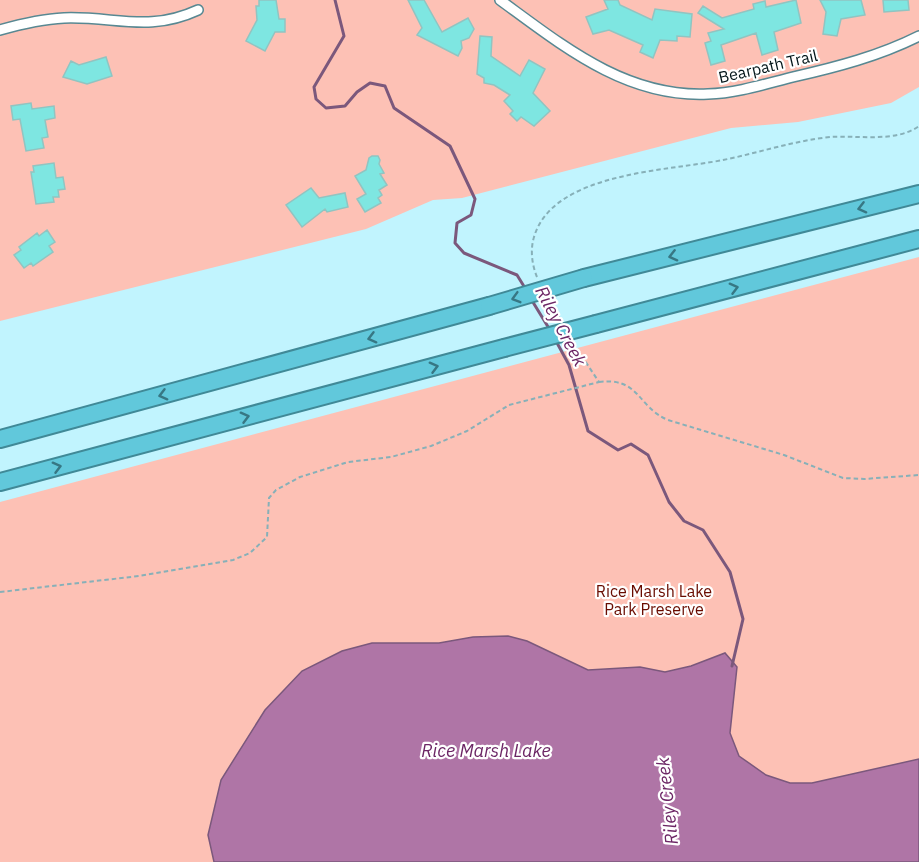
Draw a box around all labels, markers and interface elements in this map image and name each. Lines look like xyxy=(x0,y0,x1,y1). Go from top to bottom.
street label: Bearpath Trail xyxy=(716,45,820,87)
one-way arrow xyxy=(857,201,867,214)
one-way arrow xyxy=(668,248,678,261)
water label: Riley Creek xyxy=(530,282,592,371)
one-way arrow xyxy=(728,283,739,295)
one-way arrow xyxy=(511,291,522,303)
one-way arrow xyxy=(367,330,377,343)
one-way arrow xyxy=(428,362,438,374)
one-way arrow xyxy=(159,387,169,400)
one-way arrow xyxy=(240,411,250,424)
one-way arrow xyxy=(51,461,61,474)
park label: Rice Marsh Lake Park Preserve xyxy=(596,581,712,619)
water label: Rice Marsh Lake xyxy=(421,739,551,762)
water label: Riley Creek xyxy=(651,755,683,846)

